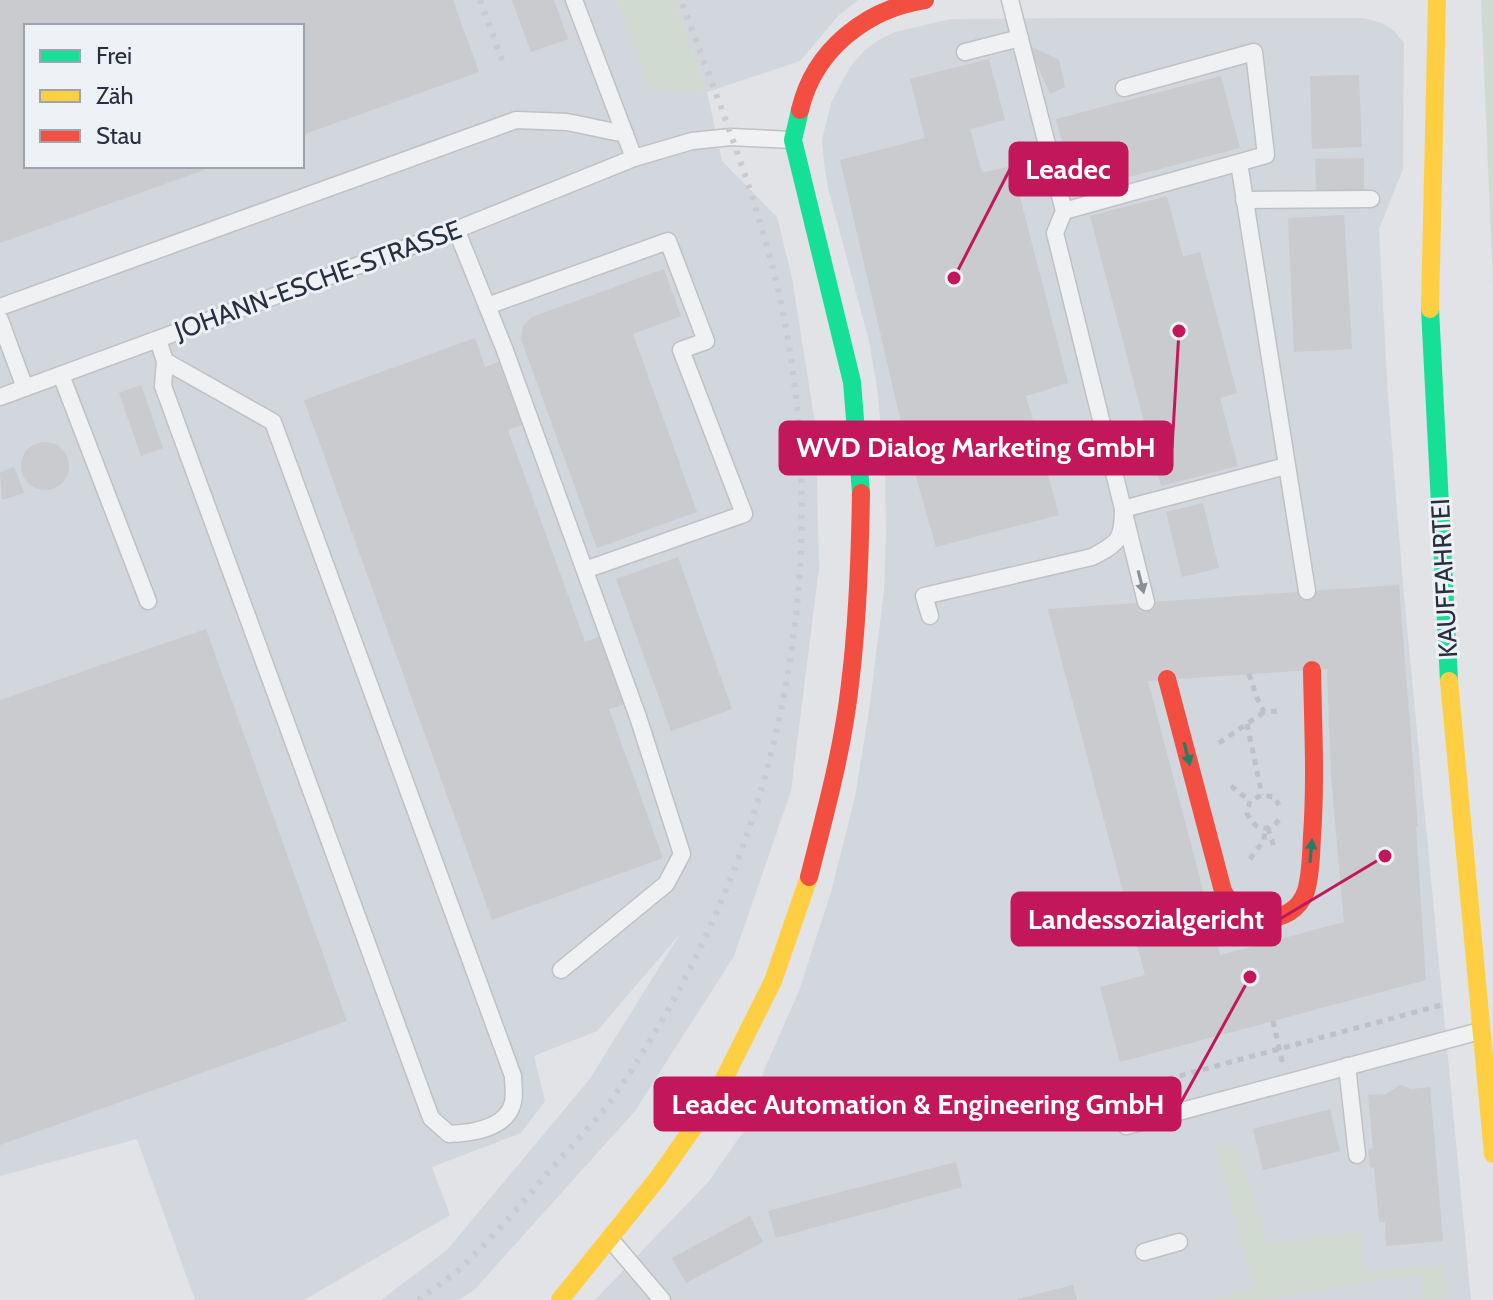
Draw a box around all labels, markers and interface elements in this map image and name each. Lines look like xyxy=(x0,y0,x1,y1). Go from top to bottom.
legend xyxy=(24,24,304,168)
text: Frei xyxy=(96,41,132,70)
text: Zäh xyxy=(96,81,133,110)
text: Stau xyxy=(96,121,142,150)
callout: Leadec xyxy=(1010,143,1127,195)
text: Leadec xyxy=(1025,152,1111,186)
street label: JOHANN-ESCHE-STRASSE xyxy=(169,213,466,347)
callout: WVD Dialog Marketing GmbH xyxy=(780,422,1172,474)
text: WVD Dialog Marketing GmbH xyxy=(796,430,1156,464)
street label: KAUFFAHRTEI xyxy=(1424,497,1464,659)
one-way arrow xyxy=(1136,570,1148,595)
one-way arrow xyxy=(1182,742,1194,767)
one-way arrow xyxy=(1305,838,1318,863)
callout: Landessozialgericht xyxy=(1012,893,1280,945)
text: Landessozialgericht xyxy=(1028,902,1264,936)
callout: Leadec Automation & Engineering GmbH xyxy=(655,1078,1180,1130)
text: Leadec Automation & Engineering GmbH xyxy=(672,1087,1165,1121)

